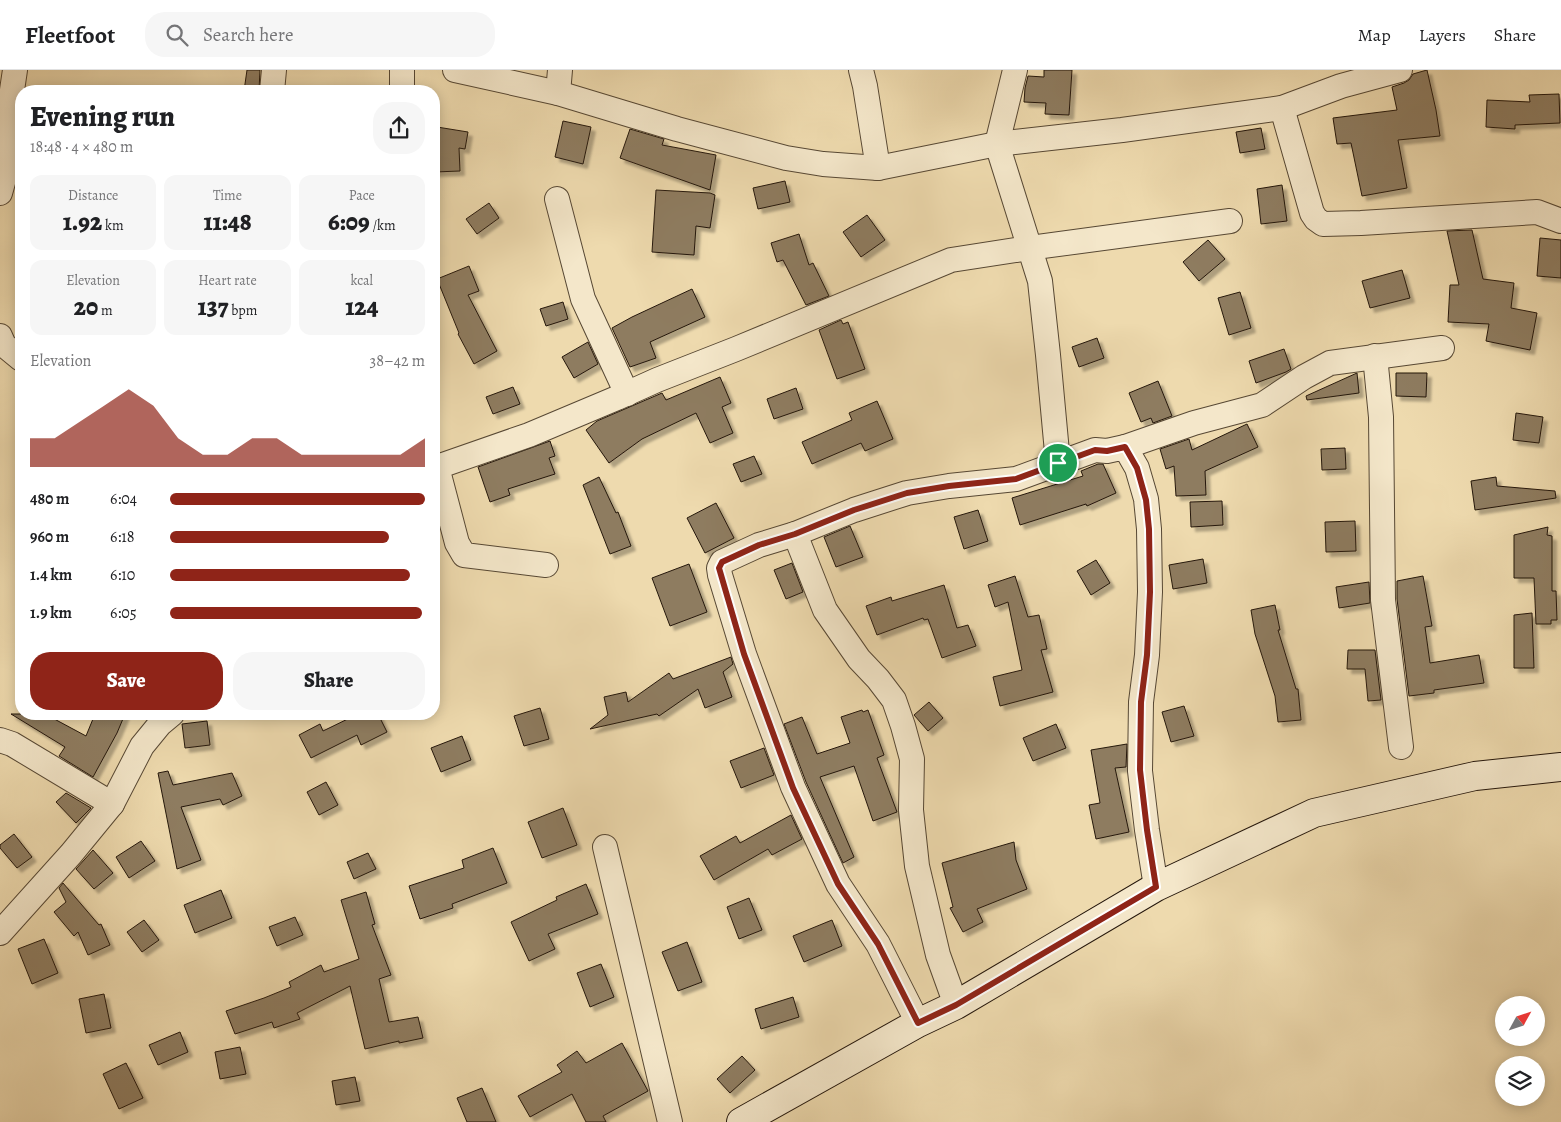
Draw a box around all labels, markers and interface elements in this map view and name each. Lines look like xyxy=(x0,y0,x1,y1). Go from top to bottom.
search box xyxy=(145,12,495,57)
text: Fleetfoot xyxy=(25,19,115,51)
icon: search xyxy=(163,21,191,49)
text: Search here xyxy=(203,22,293,48)
text: Map xyxy=(1358,23,1391,47)
text: Layers xyxy=(1419,23,1466,47)
text: Share xyxy=(1494,23,1536,47)
text: Evening run xyxy=(30,98,175,136)
button: share xyxy=(373,102,425,154)
text: 18:48 · 4 × 480 m xyxy=(30,136,133,158)
text: Distance xyxy=(68,186,118,205)
text: Time xyxy=(213,186,242,205)
text: Pace xyxy=(349,186,375,205)
text: 1.92 xyxy=(63,205,102,239)
text: 11:48 xyxy=(203,205,252,239)
text: 6:09 xyxy=(328,205,370,239)
text: km xyxy=(102,216,124,235)
text: /km xyxy=(370,216,396,235)
text: Elevation xyxy=(66,271,120,290)
text: Heart rate xyxy=(198,271,257,290)
text: kcal xyxy=(351,271,373,290)
text: 20 xyxy=(74,290,98,324)
text: 137 xyxy=(198,290,228,324)
text: 124 xyxy=(345,290,378,324)
text: m xyxy=(98,301,113,320)
text: bpm xyxy=(228,301,257,320)
text: Elevation xyxy=(30,350,91,372)
text: 38–42 m xyxy=(370,350,425,372)
pin xyxy=(1037,442,1079,484)
icon: arrive xyxy=(1044,449,1072,477)
text: 480 m xyxy=(30,488,69,510)
text: 6:04 xyxy=(110,488,137,510)
text: 960 m xyxy=(30,526,69,548)
text: 6:18 xyxy=(110,526,134,548)
text: 1.4 km xyxy=(30,564,72,586)
text: 6:10 xyxy=(110,564,135,586)
text: 1.9 km xyxy=(30,602,72,624)
text: 6:05 xyxy=(110,602,137,624)
button: Save xyxy=(30,652,223,710)
button: Share xyxy=(233,652,425,710)
north arrow xyxy=(1495,996,1545,1046)
map controls xyxy=(1495,996,1545,1106)
button: layers xyxy=(1495,1056,1545,1106)

